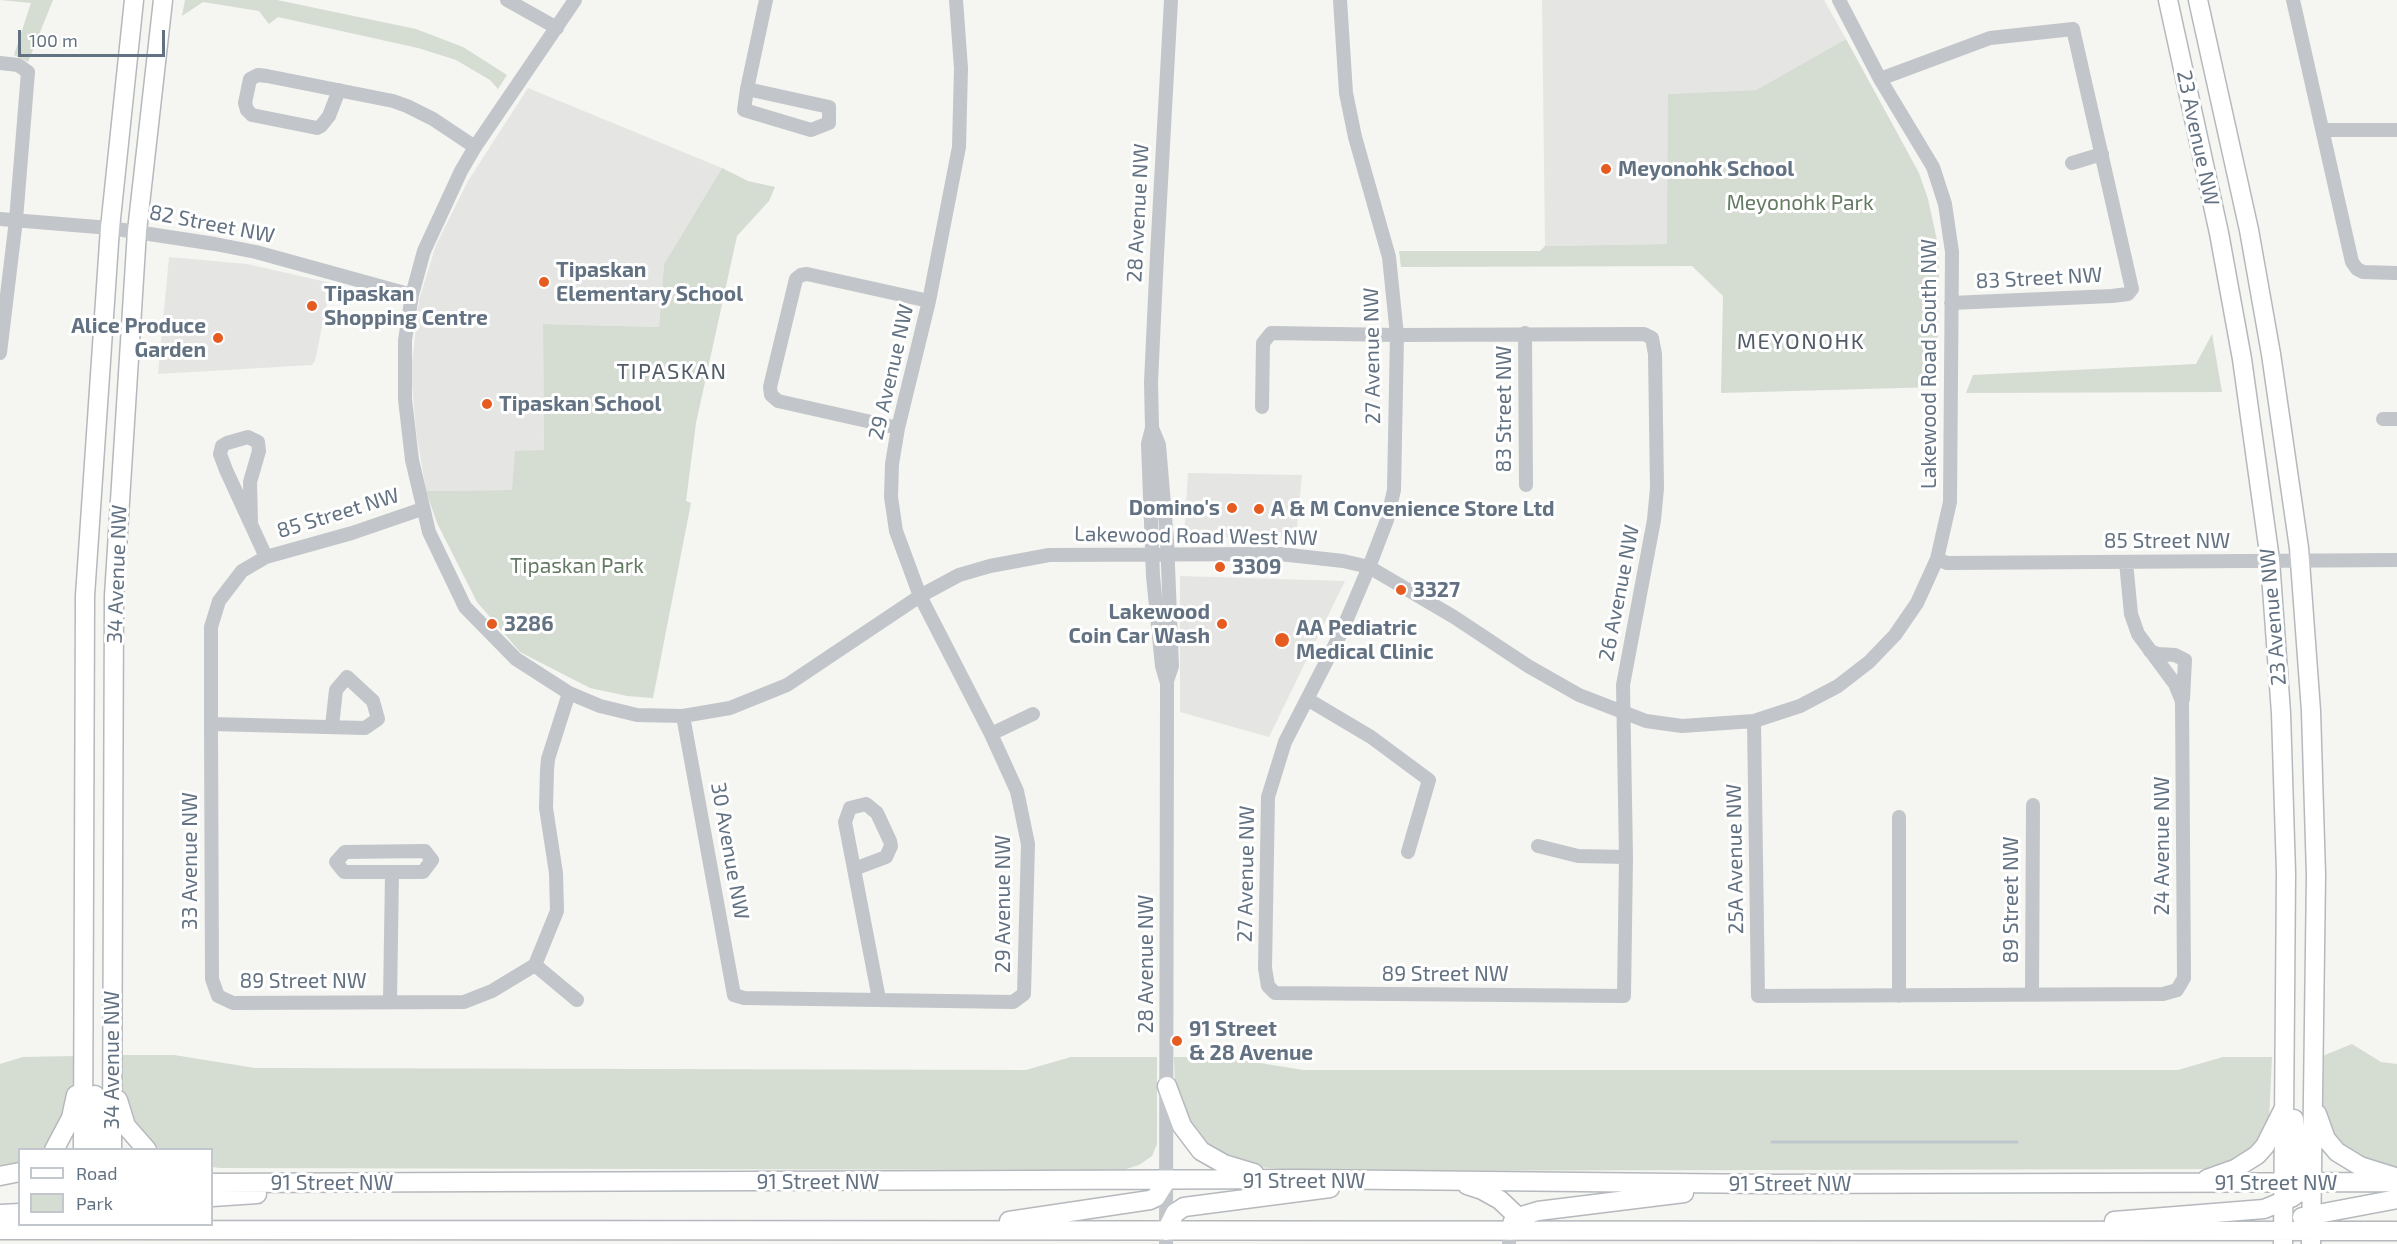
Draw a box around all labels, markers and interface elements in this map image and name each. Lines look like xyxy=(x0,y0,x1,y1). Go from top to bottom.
scale bar xyxy=(21,18,168,56)
text: 100 m xyxy=(29,29,78,51)
street label: 23 Avenue NW xyxy=(2171,68,2225,208)
street label: 28 Avenue NW xyxy=(1122,143,1154,283)
place label: Meyonohk School xyxy=(1618,156,1794,182)
marker: Meyonohk School xyxy=(1599,162,1613,176)
park label: Meyonohk Park xyxy=(1726,190,1874,216)
street label: 82 Street NW xyxy=(147,200,277,248)
street label: Lakewood Road South NW xyxy=(1916,239,1942,489)
place label: Tipaskan Elementary School xyxy=(556,257,743,307)
street label: 83 Street NW xyxy=(1975,262,2103,294)
marker: Tipaskan Elementary School xyxy=(537,275,551,289)
place label: Tipaskan Shopping Centre xyxy=(324,281,488,331)
street label: 27 Avenue NW xyxy=(1358,287,1386,425)
marker: Tipaskan Shopping Centre xyxy=(305,299,319,313)
street label: 29 Avenue NW xyxy=(863,302,919,442)
place label: Alice Produce Garden xyxy=(71,313,206,363)
district label: MEYONOHK xyxy=(1737,329,1865,355)
marker: Alice Produce Garden xyxy=(211,331,225,345)
street label: 83 Street NW xyxy=(1491,346,1517,472)
district label: TIPASKAN xyxy=(617,359,727,385)
place label: Tipaskan School xyxy=(499,391,661,417)
marker: Tipaskan School xyxy=(480,397,494,411)
street label: 85 Street NW xyxy=(274,482,402,544)
place label: Domino's xyxy=(1129,495,1220,521)
place label: A & M Convenience Store Ltd xyxy=(1271,496,1555,522)
marker: Domino's xyxy=(1225,501,1239,515)
marker: A & M Convenience Store Ltd xyxy=(1252,502,1266,516)
street label: 34 Avenue NW xyxy=(102,504,132,644)
street label: Lakewood Road West NW xyxy=(1074,521,1318,551)
street label: 26 Avenue NW xyxy=(1593,523,1645,663)
street label: 85 Street NW xyxy=(2104,528,2230,554)
street label: 23 Avenue NW xyxy=(2254,547,2292,687)
park label: Tipaskan Park xyxy=(510,553,644,579)
place label: 3309 xyxy=(1232,554,1281,580)
marker: 3309 xyxy=(1213,560,1227,574)
place label: 3327 xyxy=(1413,577,1460,603)
marker: 3327 xyxy=(1394,583,1408,597)
place label: Lakewood Coin Car Wash xyxy=(1069,599,1210,649)
place label: 3286 xyxy=(504,611,554,637)
place label: AA Pediatric Medical Clinic xyxy=(1296,615,1434,665)
marker: 3286 xyxy=(485,617,499,631)
marker: Lakewood Coin Car Wash xyxy=(1215,617,1229,631)
marker: AA Pediatric Medical Clinic xyxy=(1273,631,1291,649)
street label: 24 Avenue NW xyxy=(2149,776,2175,916)
street label: 30 Avenue NW xyxy=(706,780,754,922)
street label: 25A Avenue NW xyxy=(1721,784,1749,934)
street label: 33 Avenue NW xyxy=(177,792,203,930)
street label: 27 Avenue NW xyxy=(1232,805,1260,943)
street label: 29 Avenue NW xyxy=(990,835,1016,973)
street label: 89 Street NW xyxy=(1998,836,2024,964)
street label: 28 Avenue NW xyxy=(1133,895,1159,1033)
street label: 89 Street NW xyxy=(1381,961,1509,987)
street label: 89 Street NW xyxy=(239,968,367,994)
street label: 34 Avenue NW xyxy=(99,990,125,1130)
place label: 91 Street & 28 Avenue xyxy=(1189,1016,1313,1066)
marker: 91 Street & 28 Avenue xyxy=(1170,1034,1184,1048)
legend xyxy=(18,1148,213,1226)
text: Road xyxy=(76,1162,117,1184)
street label: 91 Street NW xyxy=(1243,1168,1365,1194)
street label: 91 Street NW xyxy=(757,1169,879,1195)
street label: 91 Street NW xyxy=(271,1170,393,1196)
street label: 91 Street NW xyxy=(2215,1170,2337,1196)
street label: 91 Street NW xyxy=(1729,1171,1851,1197)
text: Park xyxy=(76,1192,113,1214)

